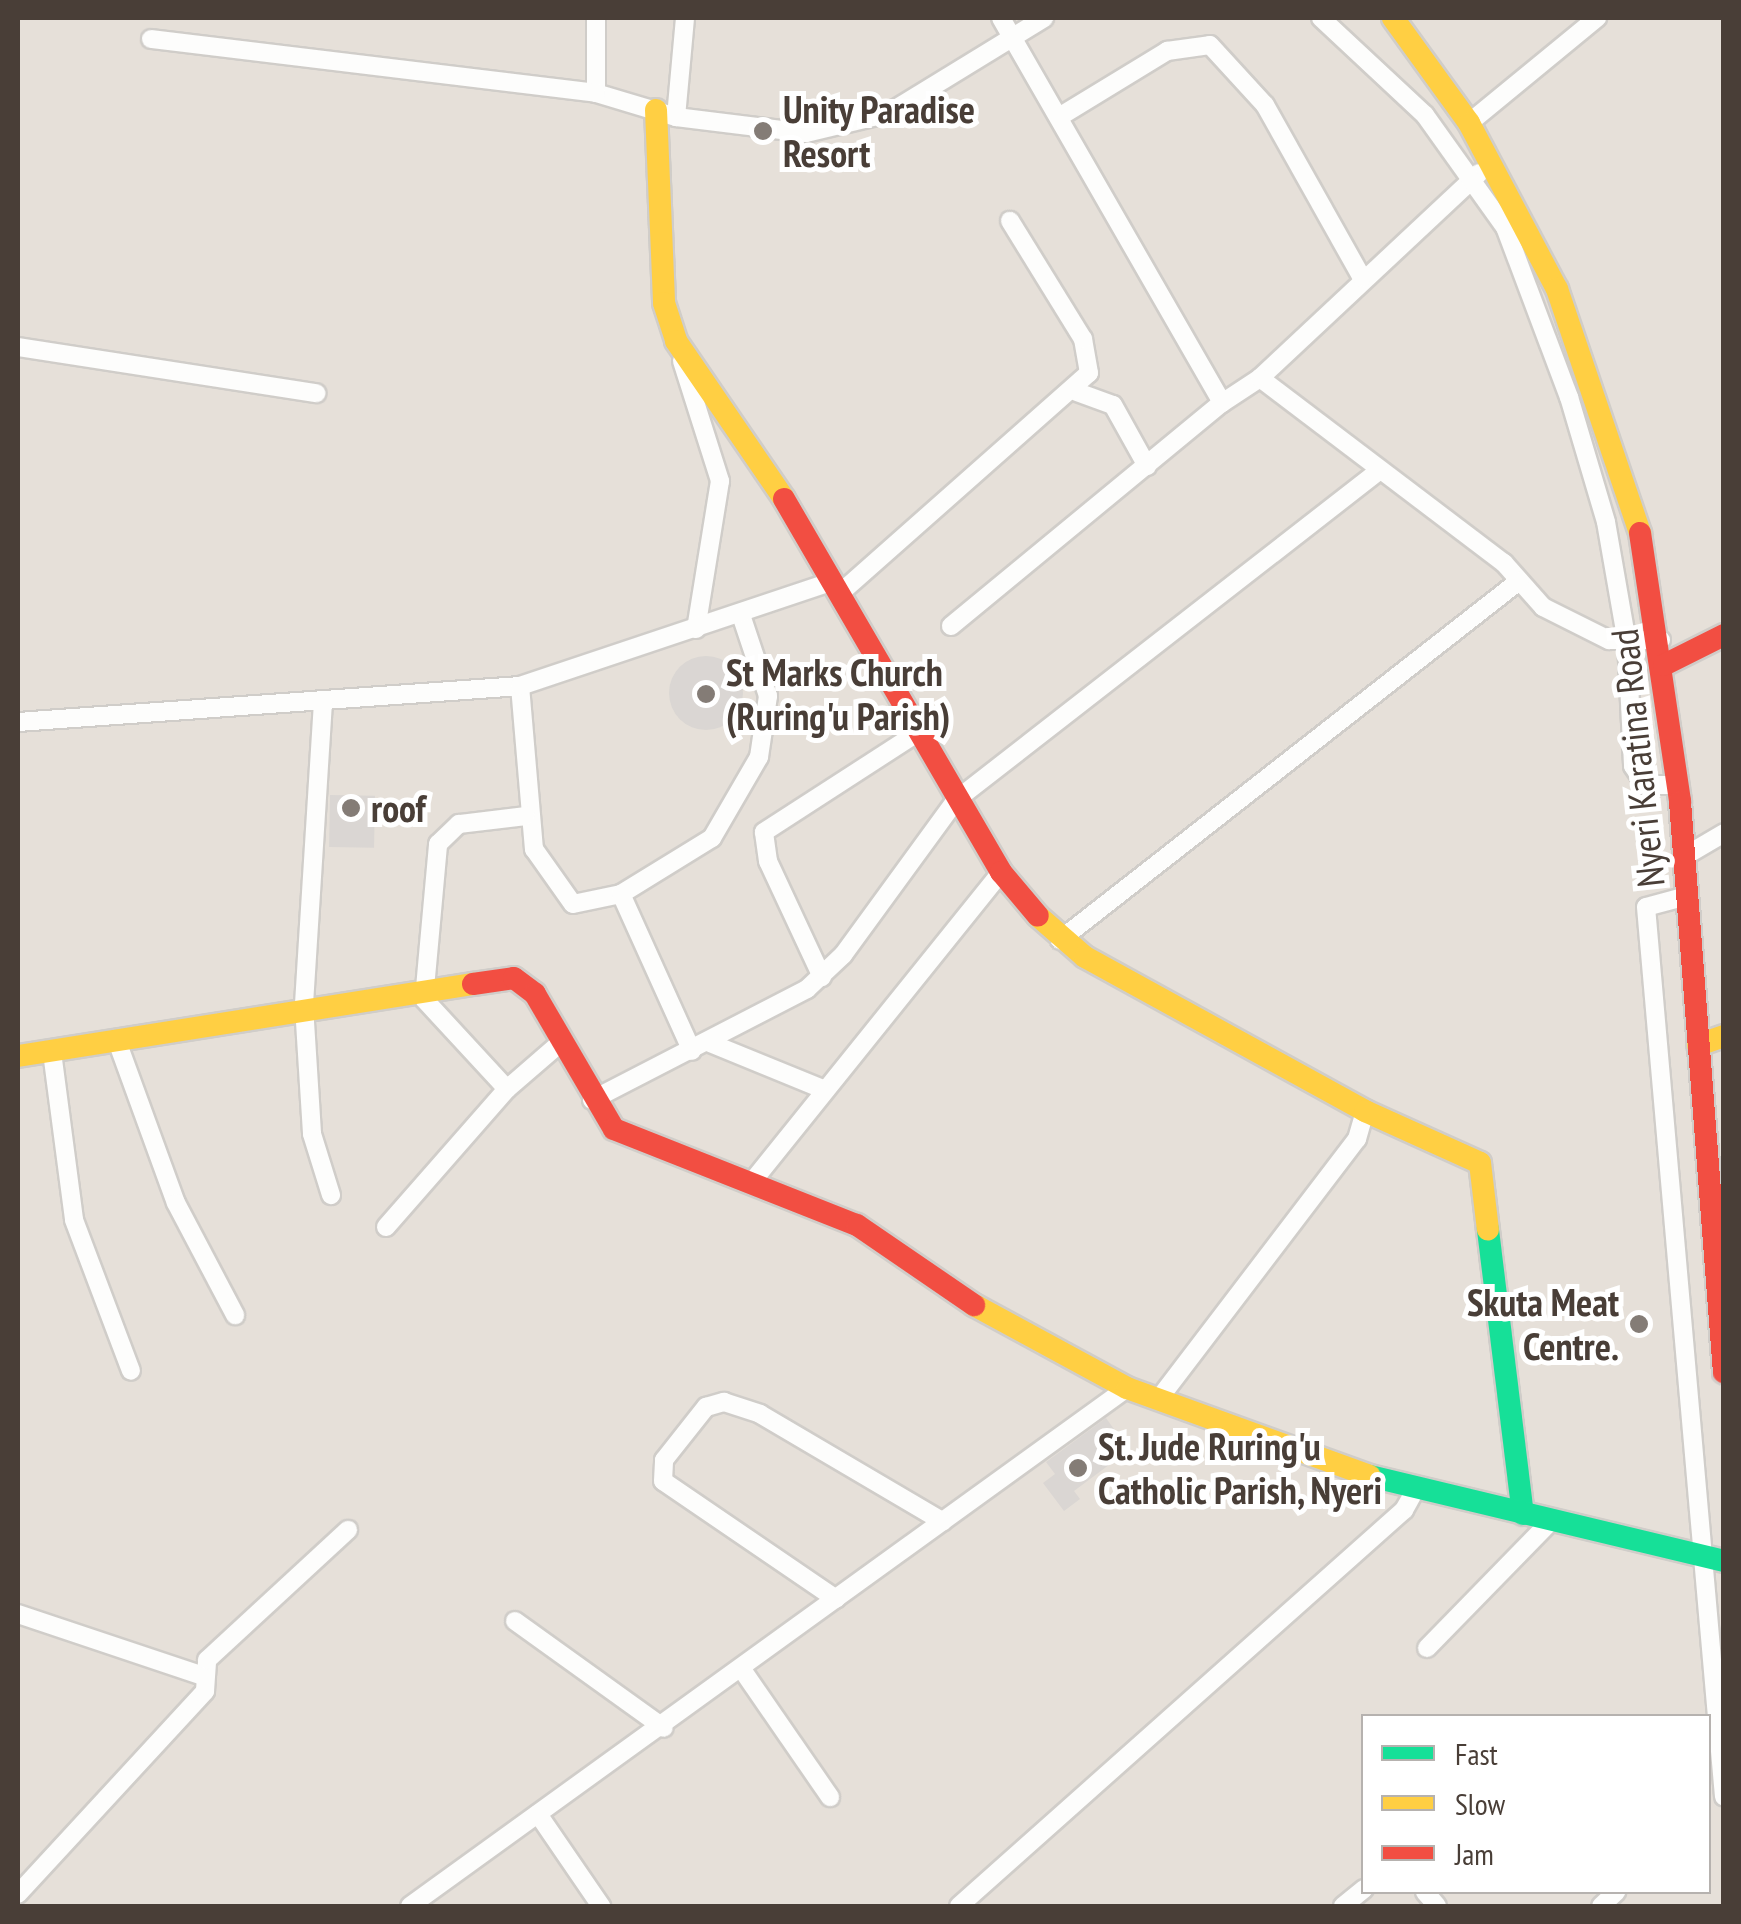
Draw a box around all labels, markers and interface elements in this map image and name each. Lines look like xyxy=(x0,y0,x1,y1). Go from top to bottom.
place label: Unity Paradise Resort xyxy=(783,86,976,175)
marker: Unity Paradise Resort xyxy=(752,120,774,142)
street label: Nyeri Karatina Road xyxy=(1601,627,1673,889)
place label: St Marks Church (Ruring'u Parish) xyxy=(726,649,950,738)
marker: St Marks Church (Ruring'u Parish) xyxy=(695,683,717,705)
place label: roof xyxy=(371,785,426,831)
marker: roof xyxy=(340,797,362,819)
place label: Skuta Meat Centre. xyxy=(1467,1279,1619,1368)
marker: Skuta Meat Centre. xyxy=(1628,1313,1650,1335)
place label: St. Jude Ruring'u Catholic Parish, Nyeri xyxy=(1098,1423,1385,1512)
marker: St. Jude Ruring'u Catholic Parish, Nyeri xyxy=(1067,1457,1089,1479)
legend xyxy=(1361,1714,1711,1894)
text: Fast xyxy=(1455,1734,1498,1773)
text: Slow xyxy=(1455,1784,1505,1823)
text: Jam xyxy=(1455,1834,1494,1873)

